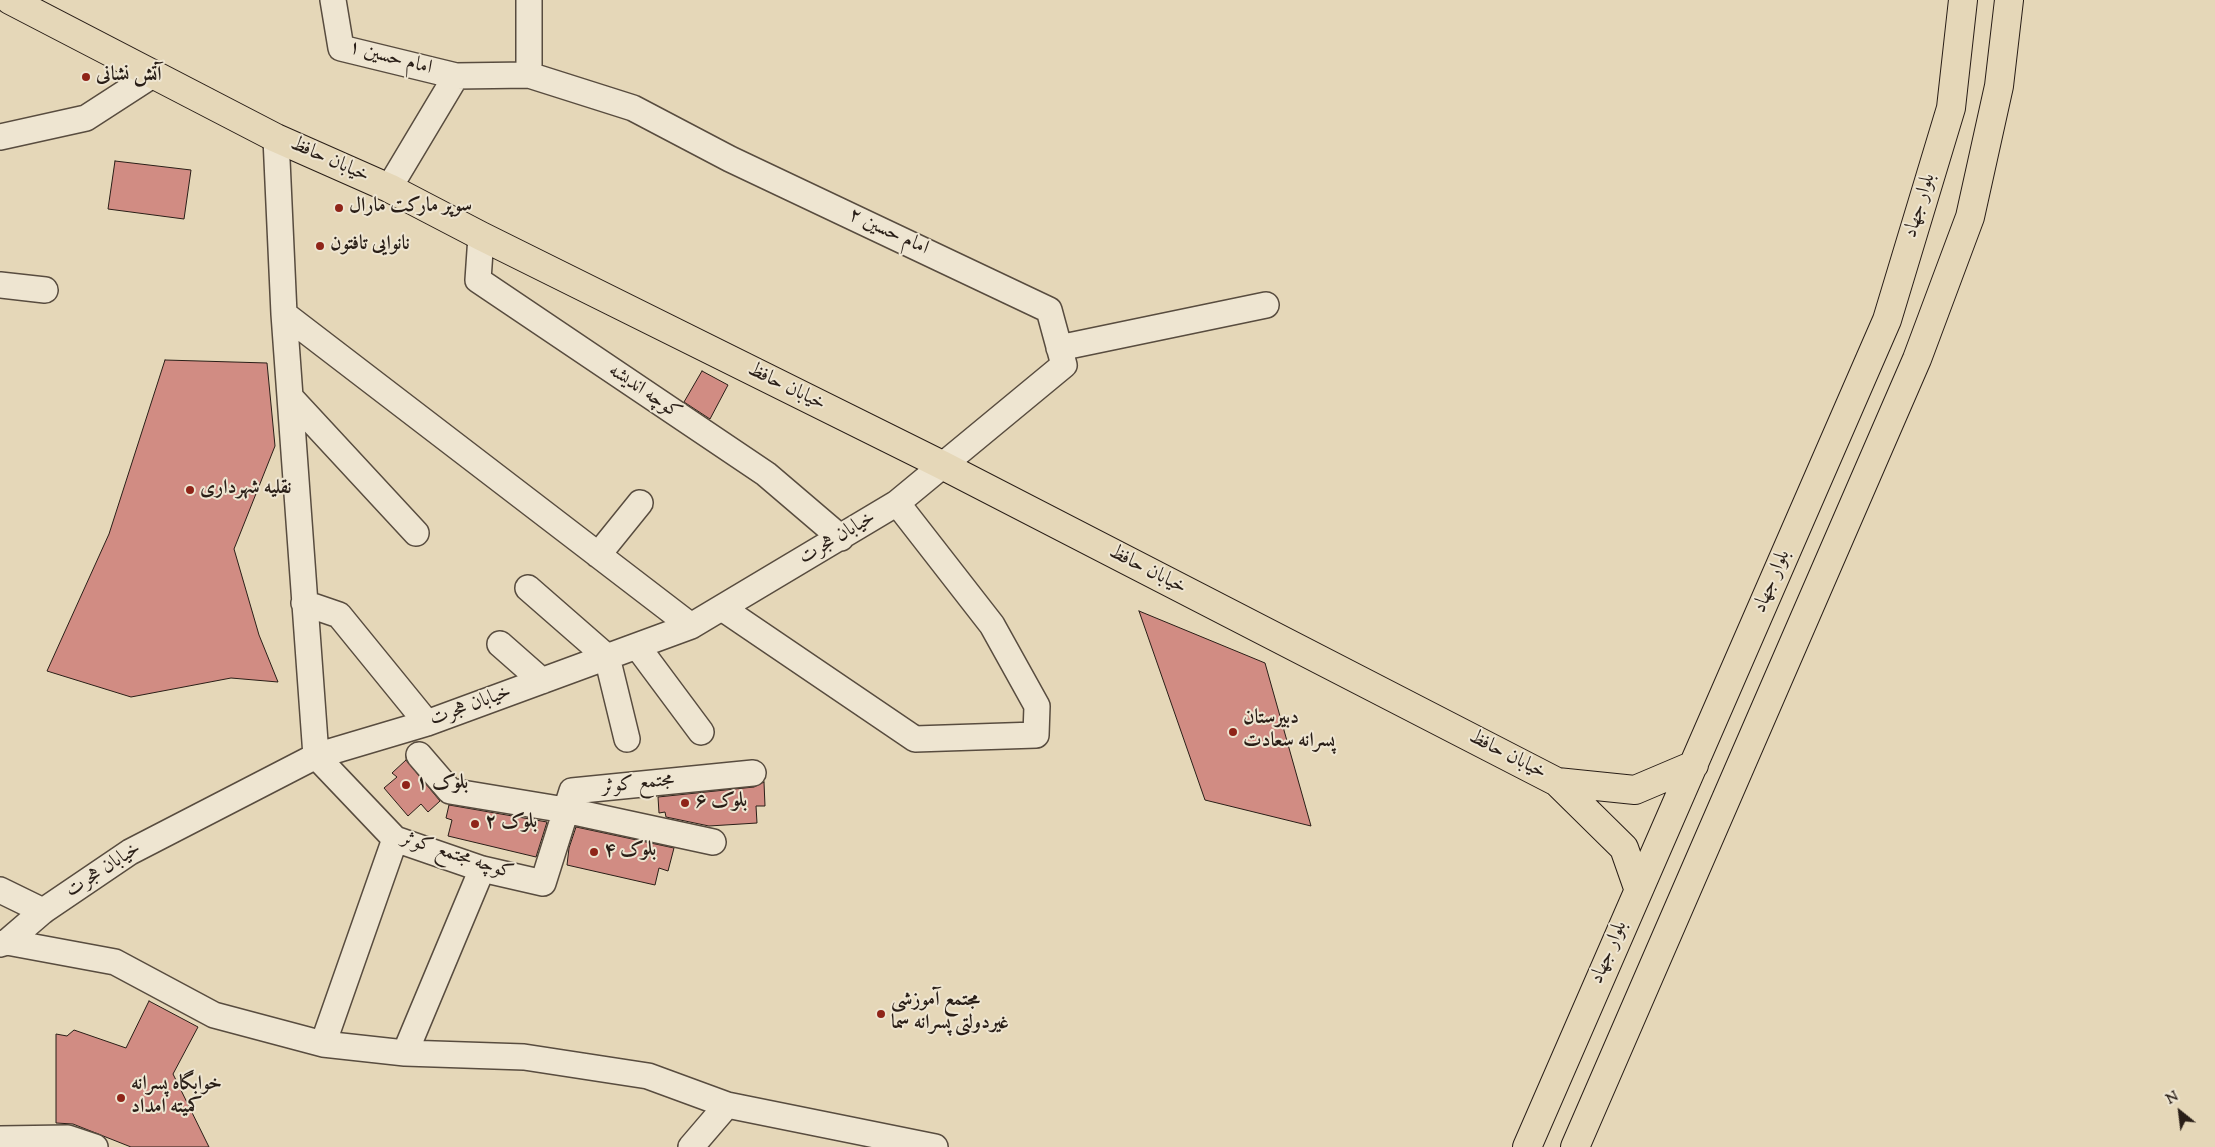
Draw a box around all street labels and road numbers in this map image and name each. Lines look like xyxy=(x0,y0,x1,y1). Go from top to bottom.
street label: امام حسین ۱ xyxy=(346,36,434,82)
street label: خیابان حافظ xyxy=(286,133,372,189)
street label: بلوار جهاد xyxy=(1900,171,1942,241)
street label: امام حسین ۲ xyxy=(844,204,932,262)
street label: خیابان حافظ xyxy=(743,359,829,417)
street label: کوچه اندیشه xyxy=(603,360,685,426)
street label: خیابان هجرت xyxy=(795,507,881,571)
street label: خیابان حافظ xyxy=(1104,541,1190,601)
street label: بلوار جهاد xyxy=(1749,547,1797,617)
street label: خیابان هجرت xyxy=(427,681,515,733)
street label: خیابان حافظ xyxy=(1464,726,1550,786)
street label: مجتمع کوثر xyxy=(601,769,675,801)
street label: کوچه مجتمع کوثر xyxy=(398,828,516,886)
street label: خیابان هجرت xyxy=(62,838,146,904)
street label: بلوار جهاد xyxy=(1586,918,1634,988)

